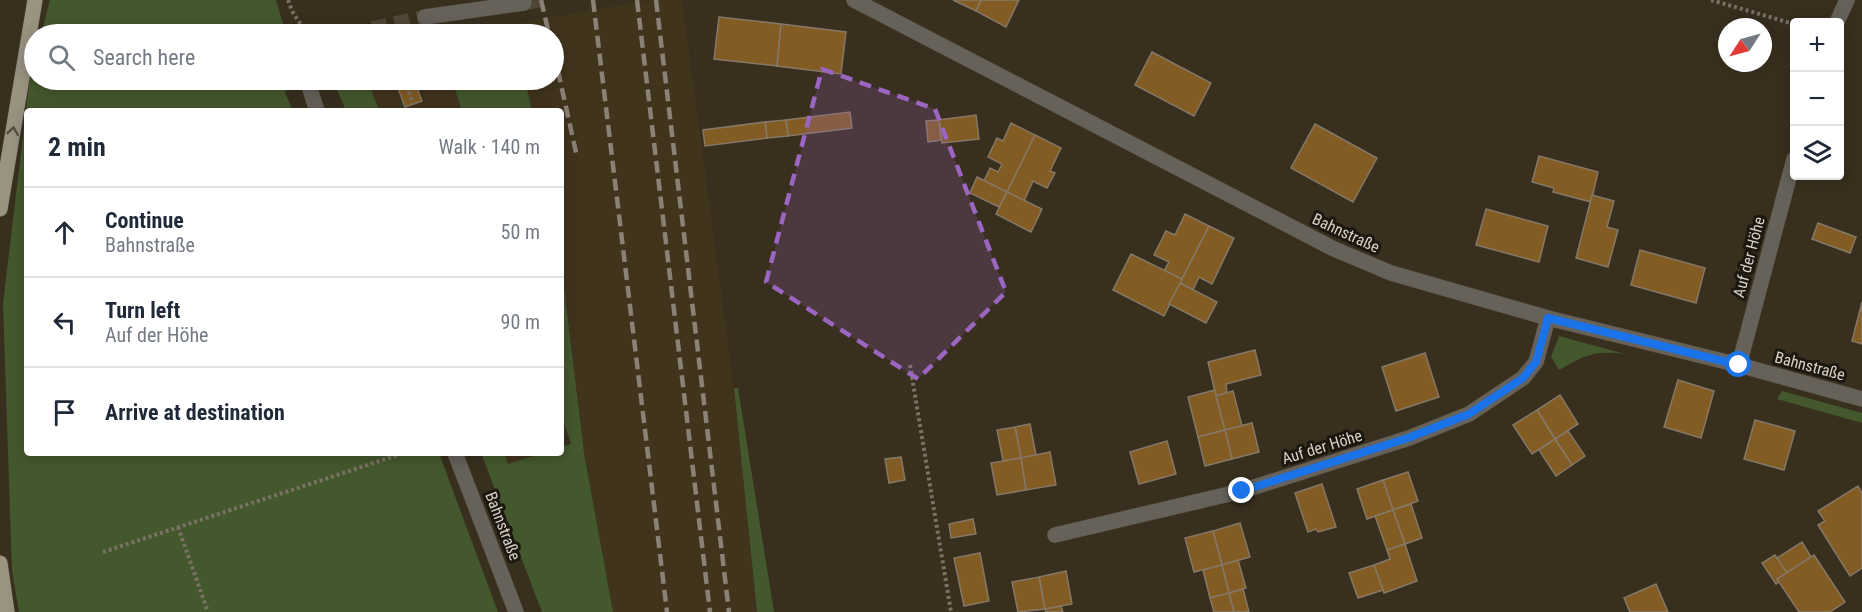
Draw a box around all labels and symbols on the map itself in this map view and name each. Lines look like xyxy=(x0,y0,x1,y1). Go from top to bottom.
north arrow xyxy=(1718,18,1772,72)
one-way arrow xyxy=(6,126,19,136)
street label: Bahnstraße xyxy=(1309,209,1383,257)
street label: Auf der Höhe xyxy=(1729,215,1769,299)
street label: Bahnstraße xyxy=(1773,348,1847,384)
route start xyxy=(1725,351,1751,377)
street label: Auf der Höhe xyxy=(1280,426,1364,468)
route end xyxy=(1228,477,1254,503)
street label: Bahnstraße xyxy=(481,489,525,563)

